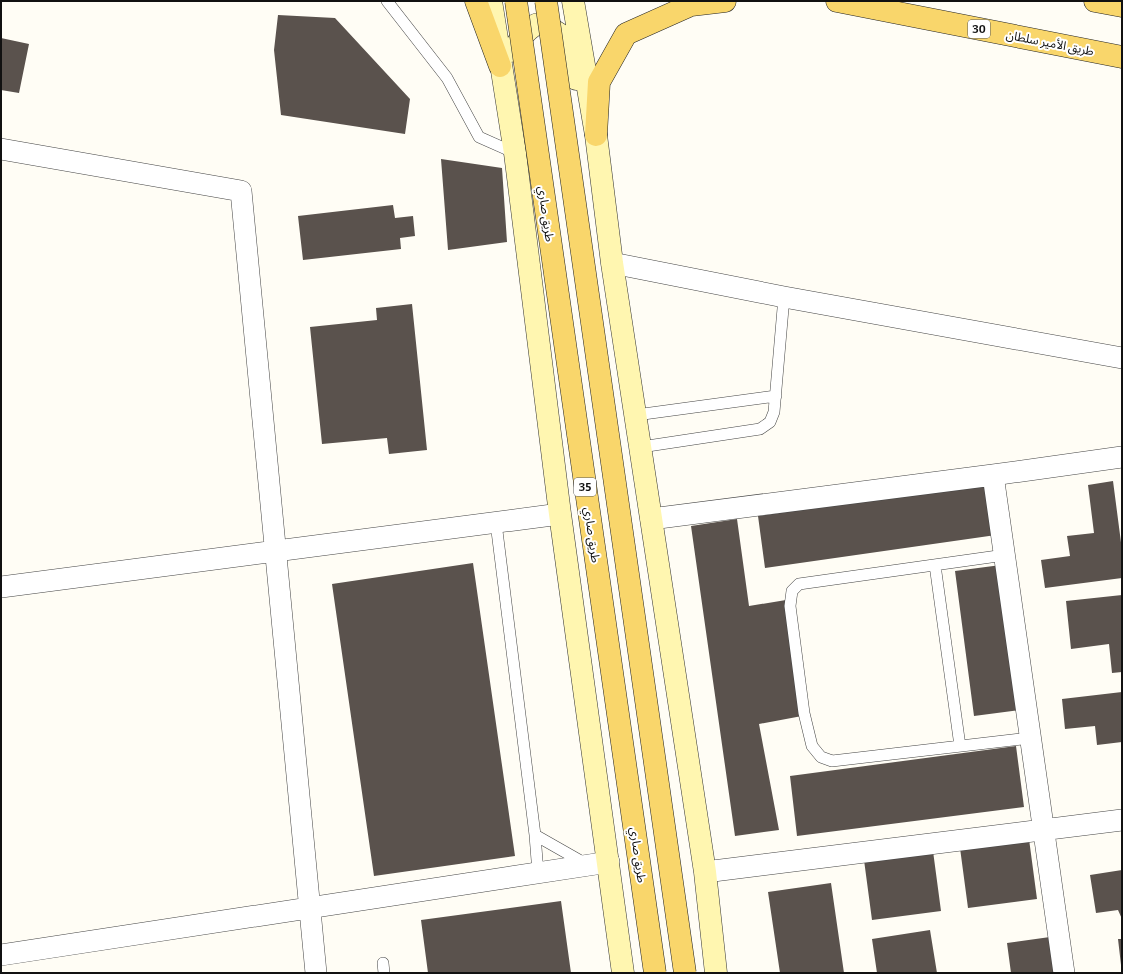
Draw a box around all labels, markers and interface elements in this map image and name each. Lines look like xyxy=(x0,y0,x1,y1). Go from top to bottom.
road number: 30 xyxy=(968,20,990,38)
street label: طريق الأمير سلطان xyxy=(1005,28,1095,59)
street label: طريق صاري xyxy=(532,185,557,243)
road number: 35 xyxy=(574,478,596,496)
street label: طريق صاري xyxy=(578,506,603,564)
street label: طريق صاري xyxy=(624,826,649,884)

